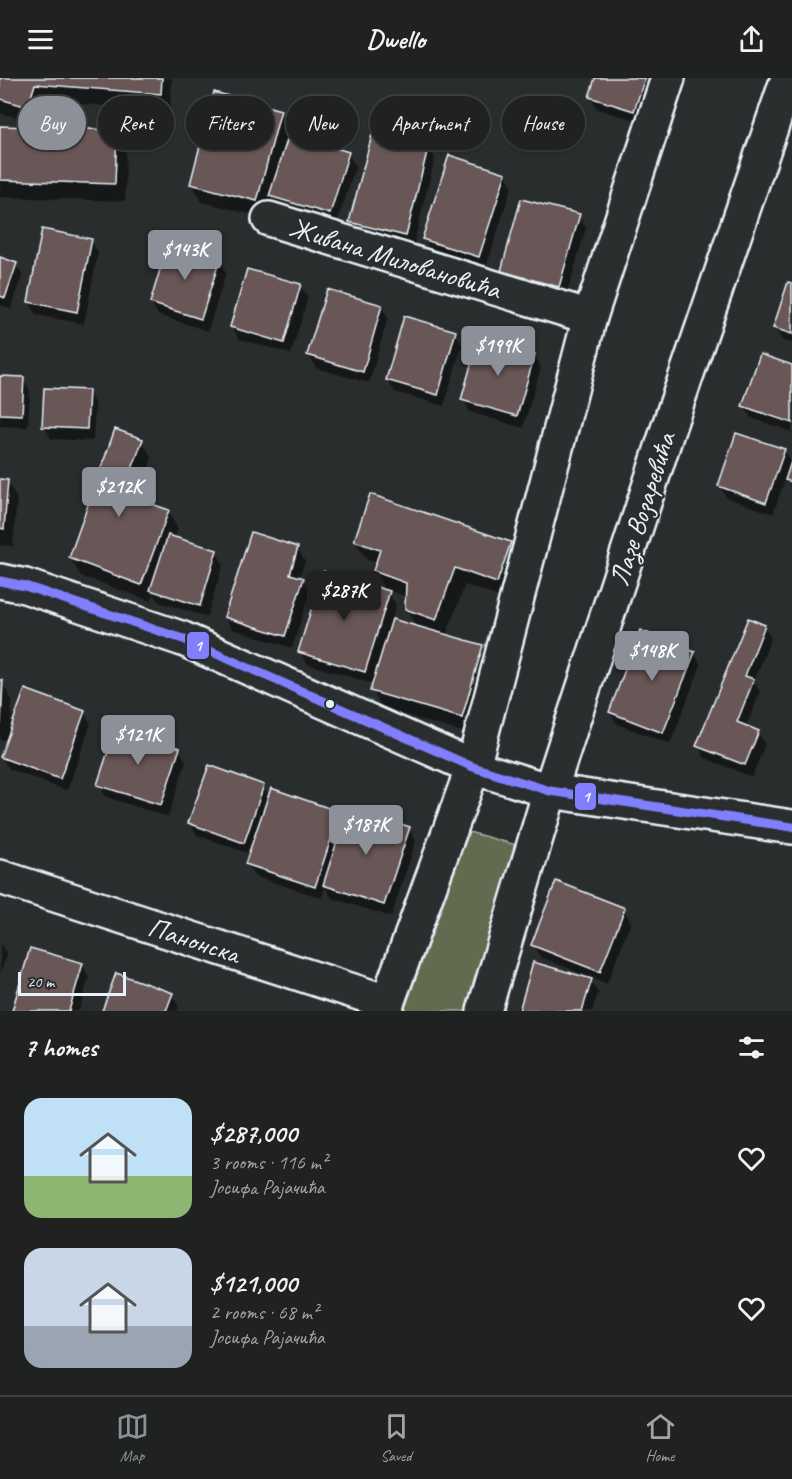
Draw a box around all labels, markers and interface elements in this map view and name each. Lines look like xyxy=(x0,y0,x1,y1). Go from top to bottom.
text: Dwello xyxy=(367,22,425,56)
icon: menu xyxy=(24,23,57,56)
icon: share xyxy=(735,23,768,56)
chip: Buy xyxy=(18,96,86,150)
chip: Rent xyxy=(98,96,174,150)
chip: Filters xyxy=(186,96,274,150)
chip: New xyxy=(286,96,358,150)
chip: Apartment xyxy=(370,96,490,150)
chip: House xyxy=(502,96,585,150)
street label: Живана Миловановића xyxy=(285,209,506,307)
pin: $143K xyxy=(143,230,227,281)
text: $143K xyxy=(162,237,208,262)
pin: $199K xyxy=(456,326,540,377)
text: $199K xyxy=(475,333,521,358)
street label: Лазе Возаревића xyxy=(601,426,685,590)
pin: $212K xyxy=(77,467,161,518)
text: $212K xyxy=(96,474,142,499)
pin: $287K xyxy=(302,571,386,622)
text: $287K xyxy=(321,578,367,603)
line badge: 1 xyxy=(186,631,210,660)
pin: $148K xyxy=(610,631,694,682)
text: 1 xyxy=(194,636,203,656)
text: $148K xyxy=(629,638,675,663)
unlabelled marker xyxy=(324,698,336,710)
pin: $121K xyxy=(96,715,180,766)
text: $121K xyxy=(115,722,161,747)
line badge: 1 xyxy=(574,782,597,811)
text: 1 xyxy=(582,787,591,807)
pin: $187K xyxy=(324,805,408,856)
text: $187K xyxy=(343,812,389,837)
street label: Панонска xyxy=(144,909,247,972)
scale bar xyxy=(18,969,126,996)
text: 20 m xyxy=(27,972,54,992)
text: 7 homes xyxy=(24,1031,97,1064)
icon: filters xyxy=(735,1031,768,1064)
text: $287,000 xyxy=(210,1117,297,1150)
icon: home xyxy=(72,1122,144,1194)
icon: heart xyxy=(735,1142,768,1175)
text: 3 rooms · 116 m² xyxy=(210,1150,327,1175)
text: Јосифа Рајачића xyxy=(210,1175,325,1200)
text: $121,000 xyxy=(210,1267,297,1300)
icon: home xyxy=(72,1272,144,1344)
icon: heart xyxy=(735,1292,768,1325)
text: 2 rooms · 68 m² xyxy=(210,1300,318,1325)
text: Јосифа Рајачића xyxy=(210,1325,325,1350)
tab: Map xyxy=(116,1410,149,1466)
tab: Saved xyxy=(380,1410,413,1466)
tab: Home xyxy=(644,1410,677,1466)

